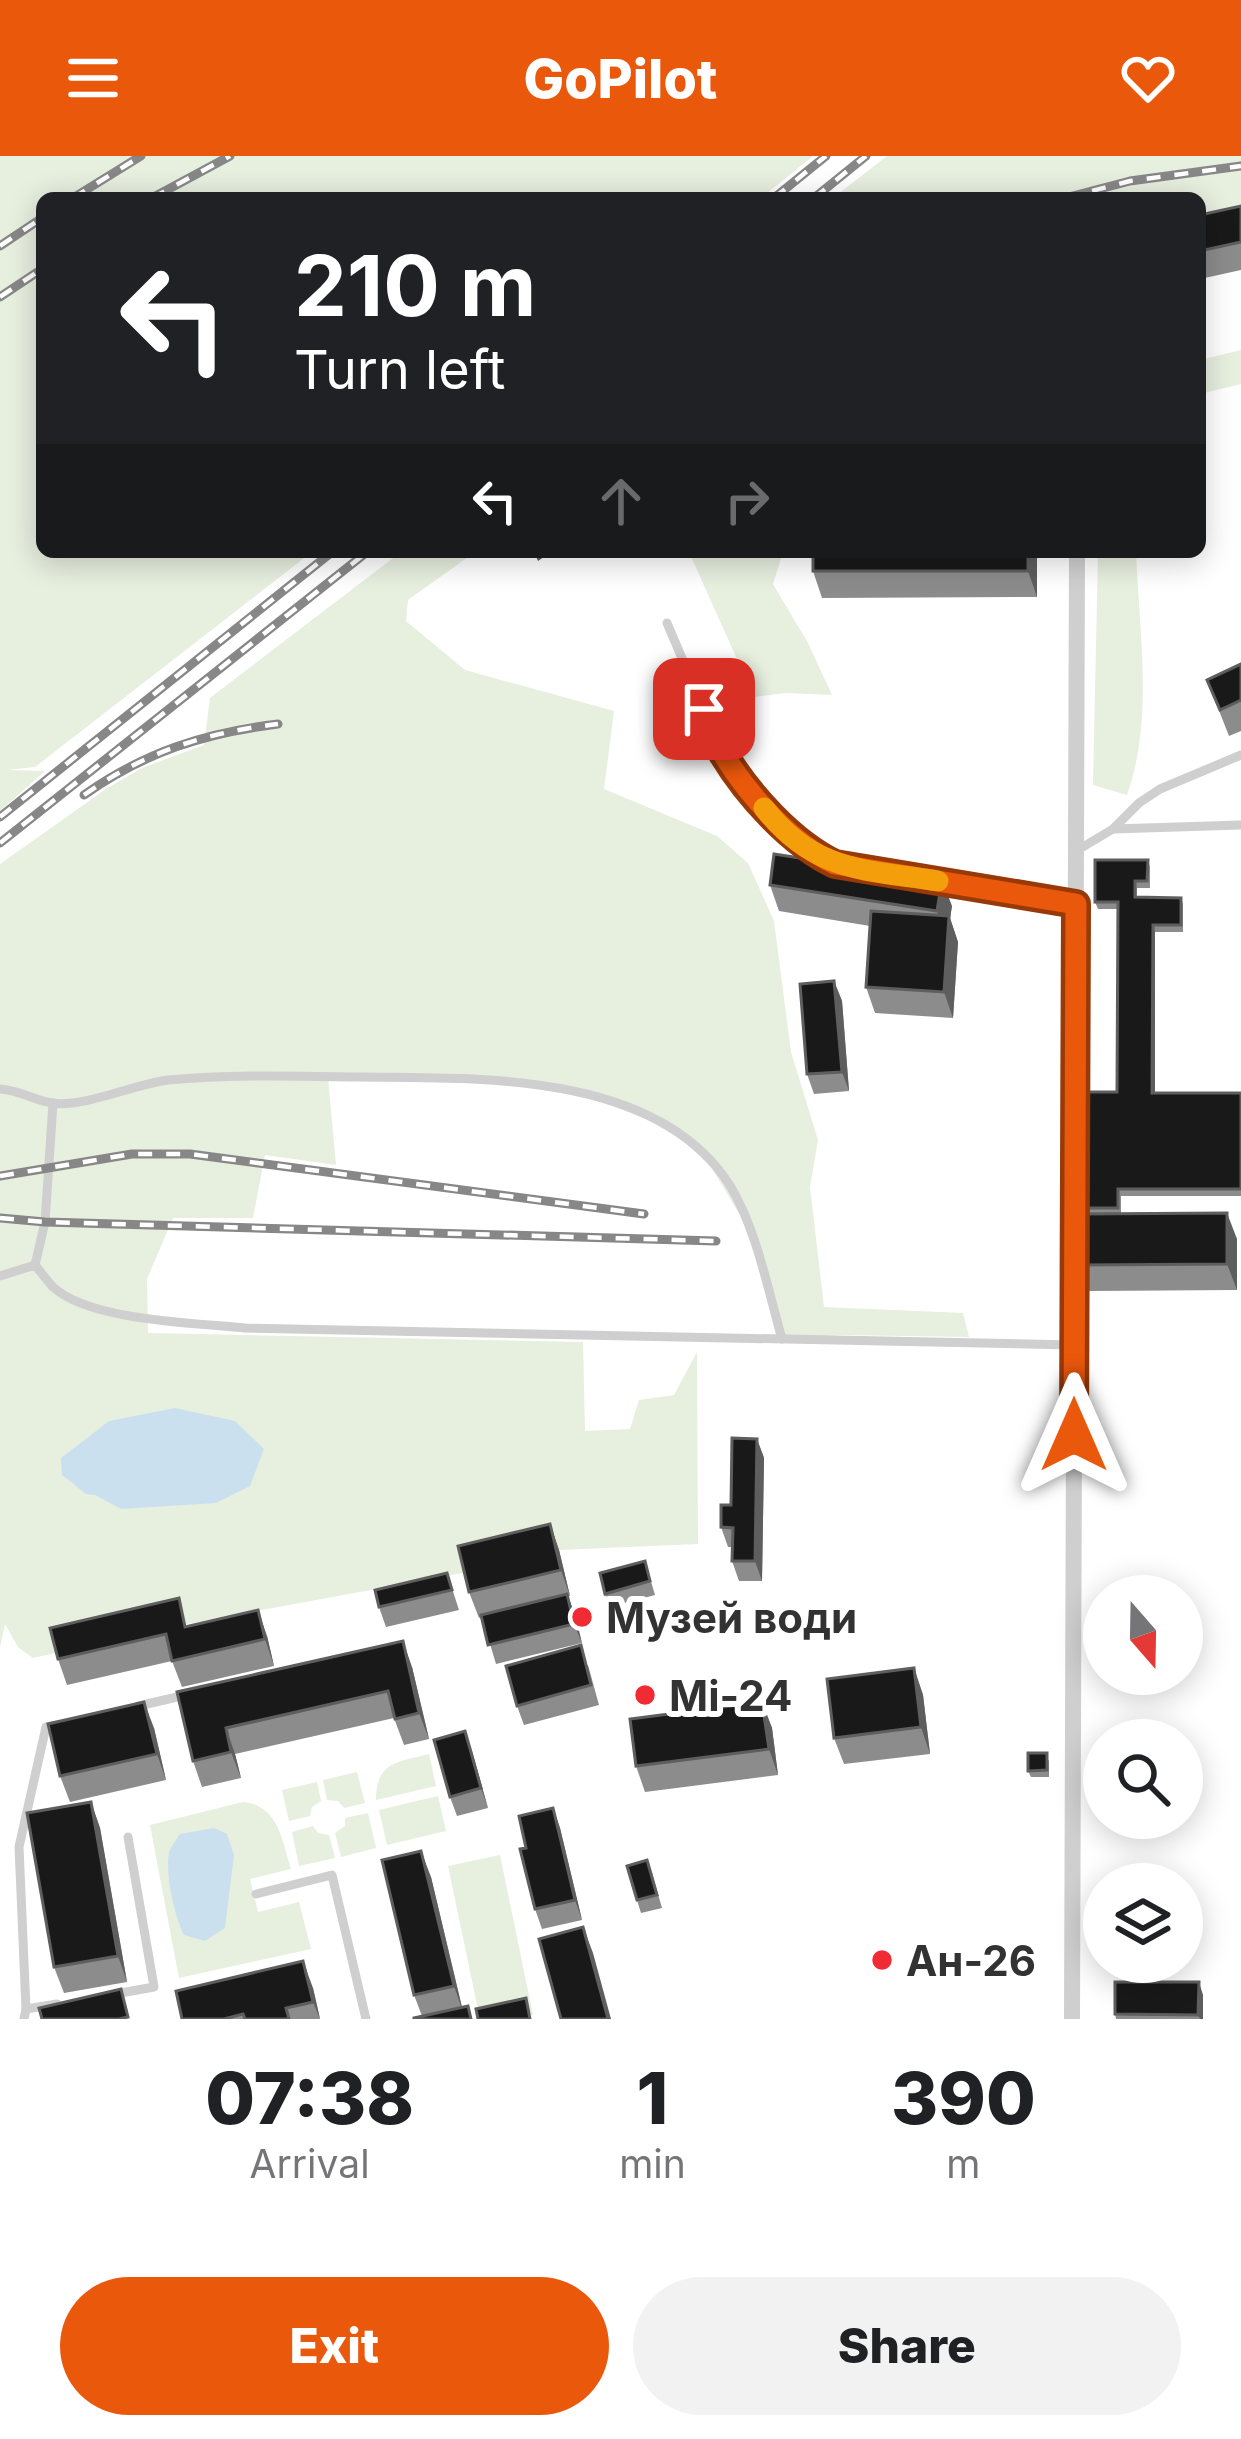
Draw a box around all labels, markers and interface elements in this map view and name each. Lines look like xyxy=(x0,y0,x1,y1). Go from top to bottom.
icon: menu xyxy=(60,45,126,111)
icon: heart xyxy=(1115,45,1181,111)
text: GoPilot xyxy=(524,46,717,111)
text: 210 m xyxy=(294,235,536,336)
icon: left xyxy=(96,240,252,396)
text: Turn left xyxy=(294,337,505,402)
icon: left xyxy=(462,468,528,534)
icon: ahead xyxy=(588,468,654,534)
icon: right xyxy=(714,468,780,534)
pin xyxy=(653,658,755,760)
icon: arrive xyxy=(671,676,737,742)
position arrow xyxy=(1011,1372,1137,1498)
north arrow xyxy=(1083,1575,1203,1695)
map controls xyxy=(1083,1575,1203,1983)
place label: Музей води xyxy=(606,1592,857,1643)
marker: Музей води xyxy=(569,1604,595,1630)
place label: Мі-24 xyxy=(669,1670,792,1721)
marker: Мі-24 xyxy=(632,1682,658,1708)
button: search xyxy=(1083,1719,1203,1839)
button: layers xyxy=(1083,1863,1203,1983)
place label: Ан-26 xyxy=(906,1935,1036,1986)
marker: Ан-26 xyxy=(869,1947,895,1973)
text: 07:38 xyxy=(205,2054,414,2141)
text: 1 xyxy=(637,2054,668,2141)
text: 390 xyxy=(891,2054,1036,2141)
text: Arrival xyxy=(250,2140,370,2187)
text: min xyxy=(619,2140,686,2187)
text: m xyxy=(946,2140,980,2187)
button: Exit xyxy=(60,2277,609,2415)
button: Share xyxy=(633,2277,1181,2415)

